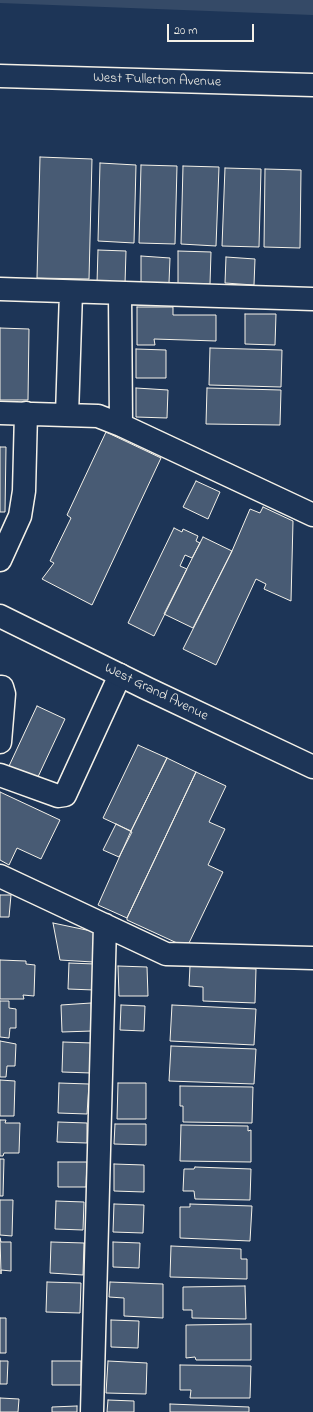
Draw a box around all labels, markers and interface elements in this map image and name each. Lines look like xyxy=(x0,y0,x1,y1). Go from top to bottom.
scale bar xyxy=(169,16,256,42)
text: 20 m xyxy=(174,22,197,40)
street label: West Fullerton Avenue xyxy=(93,70,221,92)
street label: West Grand Avenue xyxy=(101,661,211,725)

